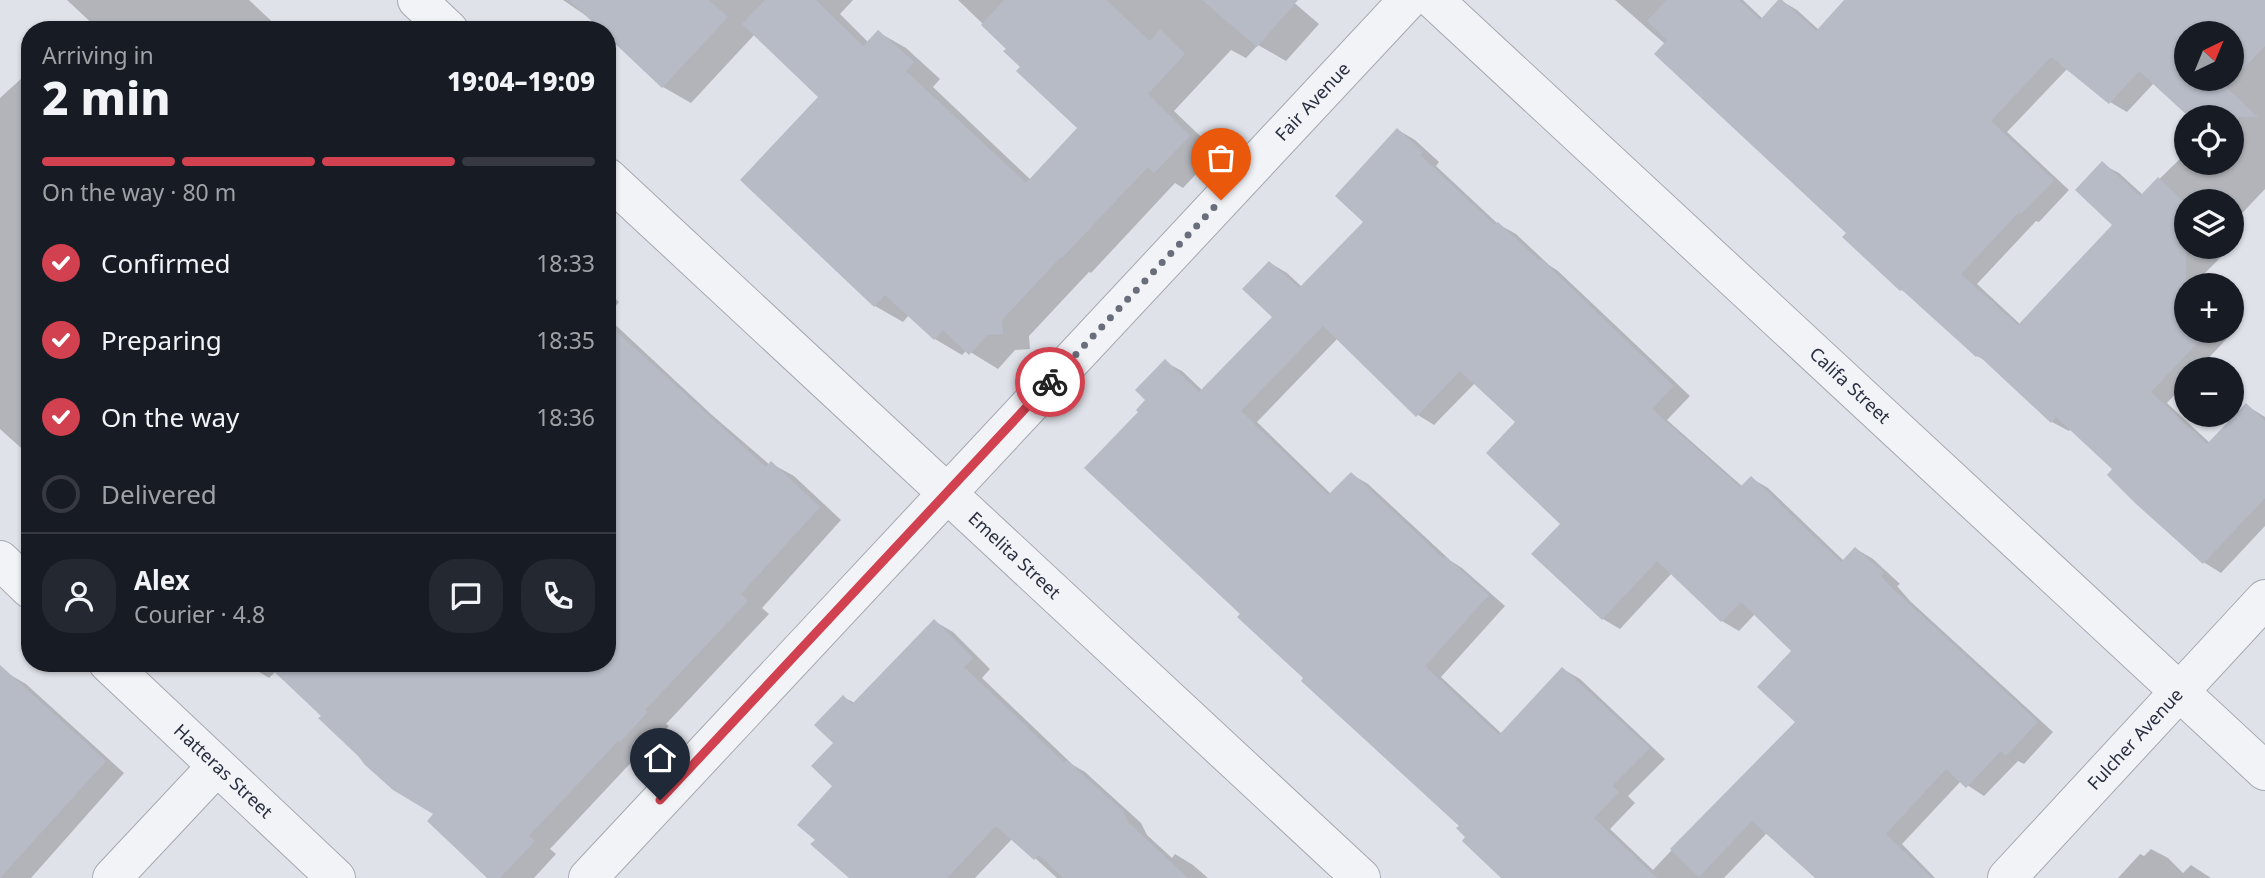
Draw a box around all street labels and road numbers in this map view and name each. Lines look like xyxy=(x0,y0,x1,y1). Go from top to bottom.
street label: Fair Avenue xyxy=(1269,57,1355,146)
street label: Califa Street xyxy=(1805,341,1896,429)
street label: Emelita Street xyxy=(964,506,1067,604)
street label: Fulcher Avenue xyxy=(2082,683,2188,795)
street label: Hatteras Street xyxy=(169,718,279,823)

